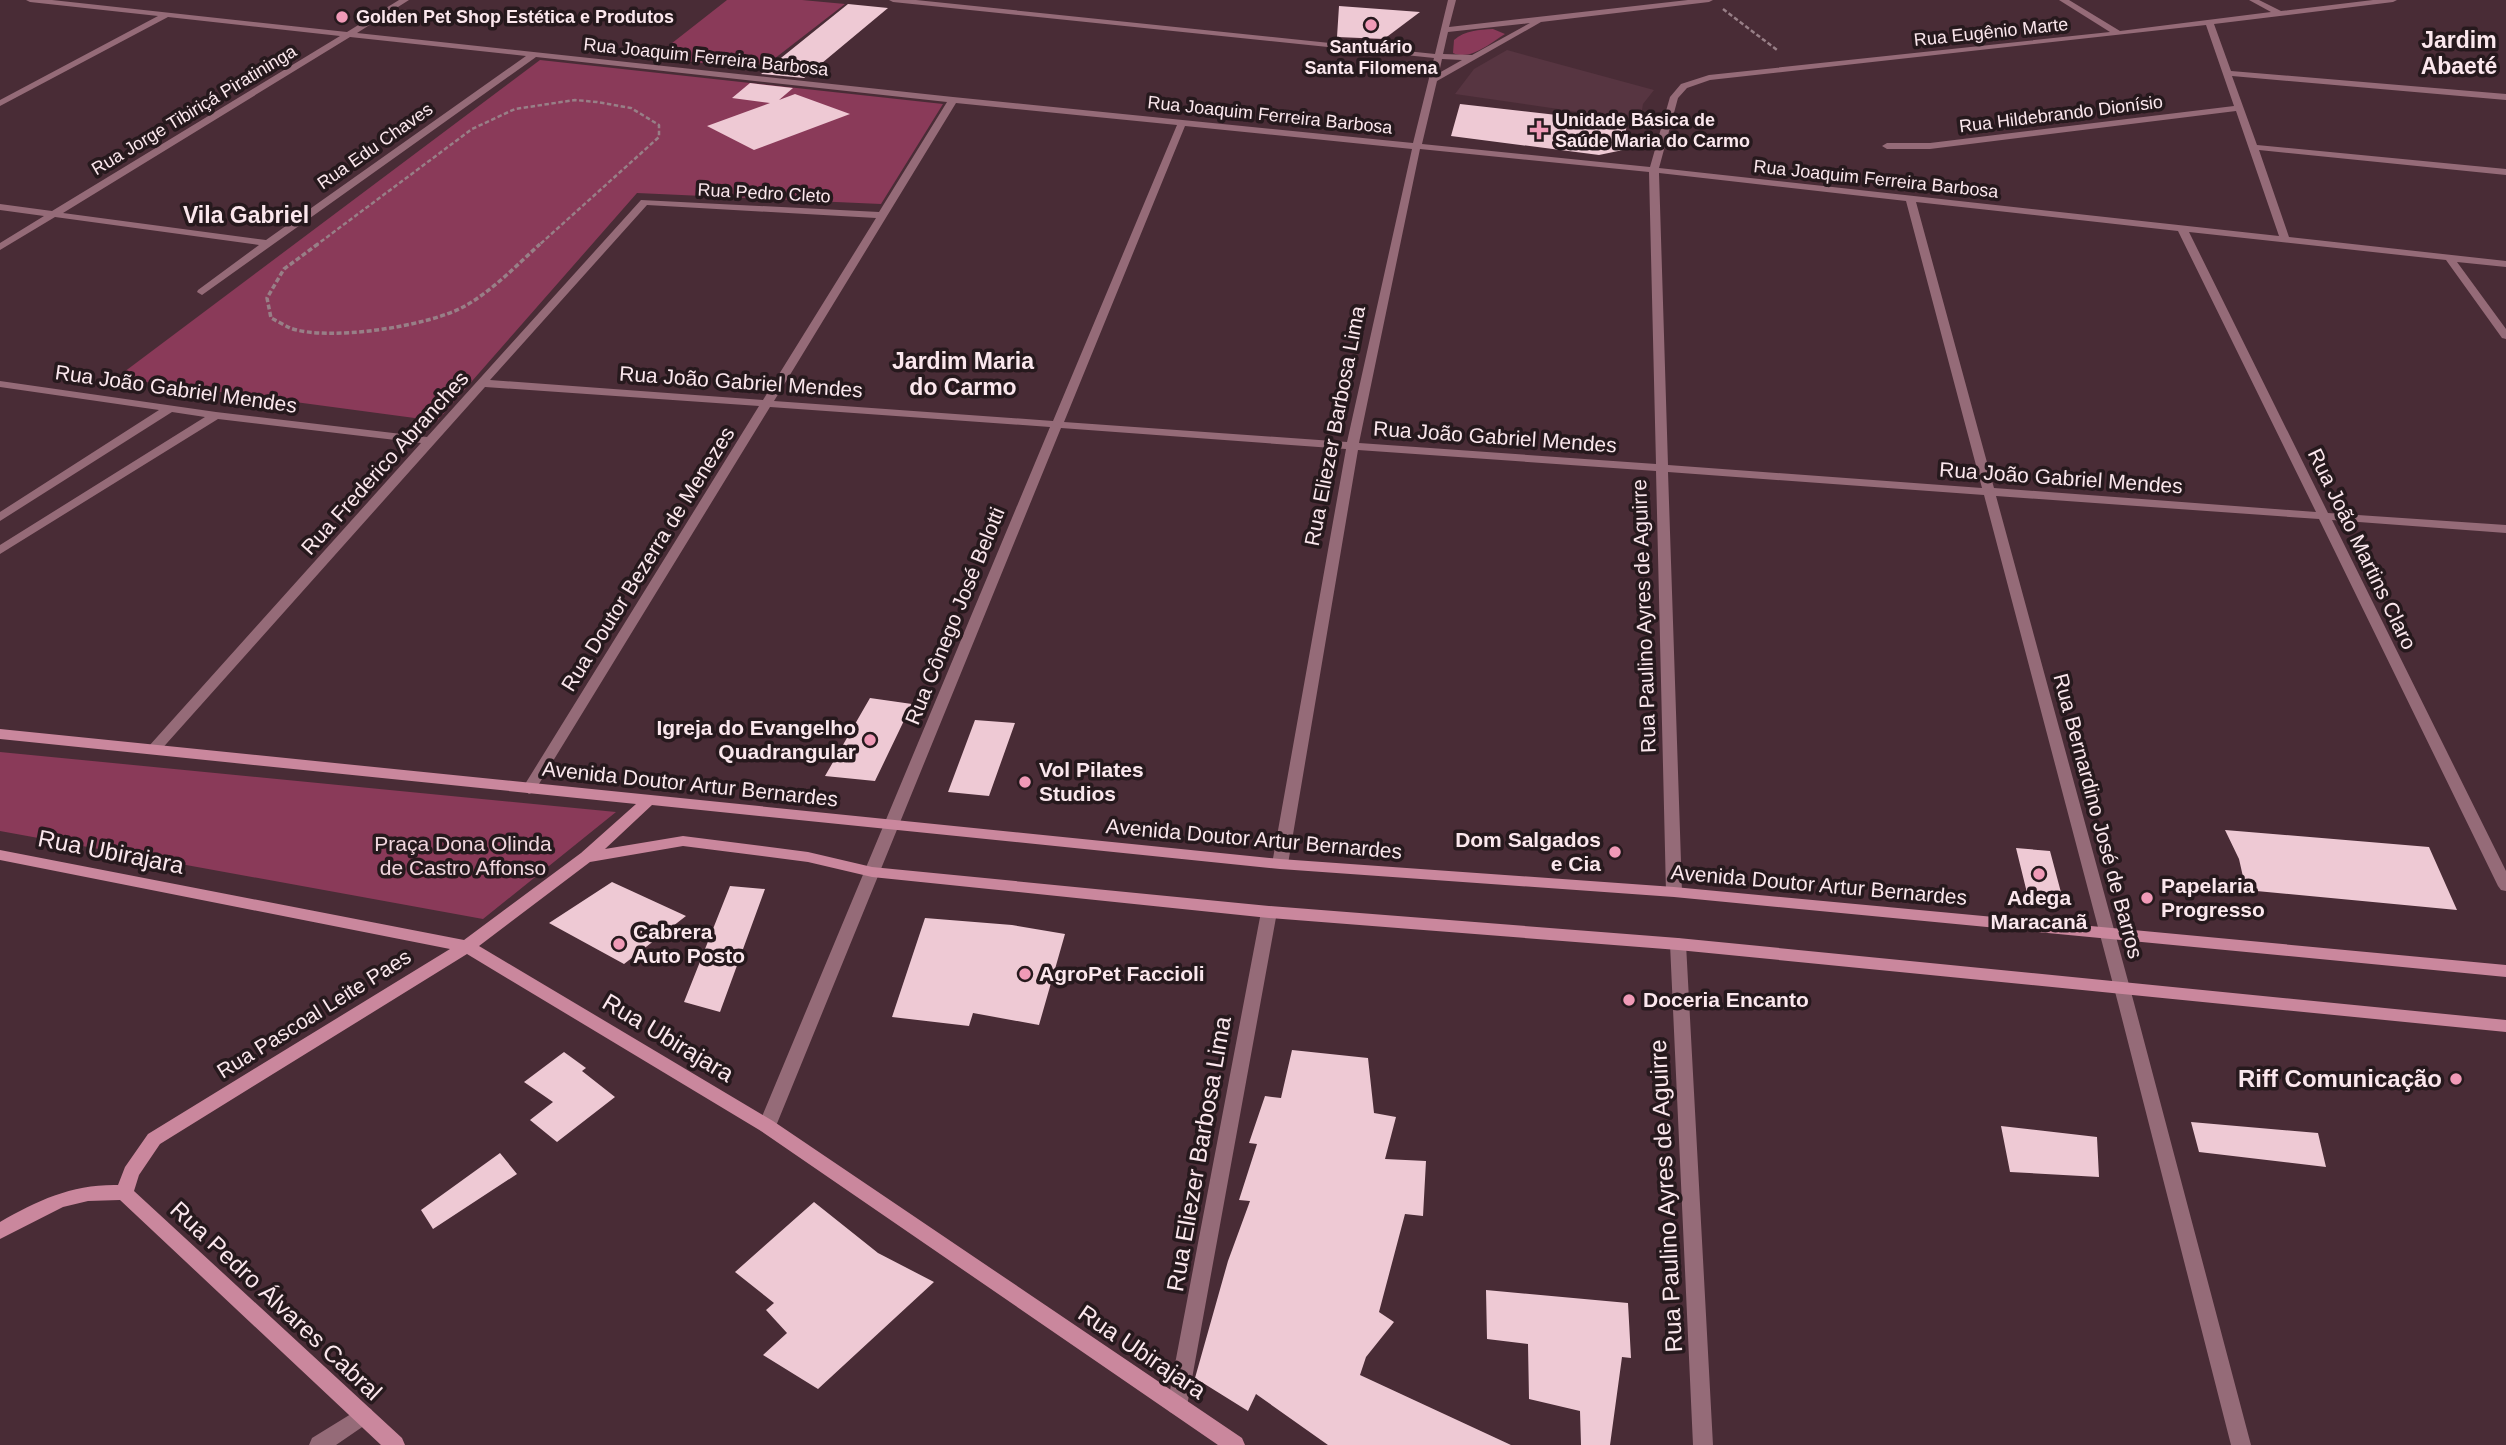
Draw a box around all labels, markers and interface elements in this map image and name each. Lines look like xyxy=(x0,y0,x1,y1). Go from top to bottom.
place label: Golden Pet Shop Estética e Produtos xyxy=(356,7,674,27)
marker: Golden Pet Shop Estética e Produtos xyxy=(334,9,350,25)
street label: Rua Eugênio Marte xyxy=(1913,14,2069,50)
marker: Santuário Santa Filomena xyxy=(1363,17,1379,33)
district label: Jardim Abaeté xyxy=(2421,27,2497,79)
street label: Rua Joaquim Ferreira Barbosa xyxy=(583,34,830,80)
place label: Santuário Santa Filomena xyxy=(1304,37,1439,78)
street label: Rua Jorge Tibiriçá Piratininga xyxy=(88,40,301,179)
street label: Rua Joaquim Ferreira Barbosa xyxy=(1147,92,1394,138)
street label: Rua Hildebrando Dionísio xyxy=(1958,92,2164,136)
street label: Rua Edu Chaves xyxy=(314,99,436,193)
place label: Unidade Básica de Saúde Maria do Carmo xyxy=(1555,110,1750,151)
marker: Unidade Básica de Saúde Maria do Carmo xyxy=(1529,120,1549,140)
street label: Rua Joaquim Ferreira Barbosa xyxy=(1753,156,2000,202)
street label: Rua Pedro Cleto xyxy=(697,180,831,206)
district label: Vila Gabriel xyxy=(183,202,309,228)
street label: Rua Eliezer Barbosa Lima xyxy=(1300,304,1369,548)
district label: Jardim Maria do Carmo xyxy=(892,348,1034,400)
street label: Rua João Gabriel Mendes xyxy=(54,360,298,417)
street label: Rua João Gabriel Mendes xyxy=(619,362,864,401)
street label: Rua Frederico Abranches xyxy=(296,366,473,559)
street label: Rua João Gabriel Mendes xyxy=(1373,417,1618,456)
street label: Rua Doutor Bezerra de Menezes xyxy=(556,422,739,695)
street label: Rua João Martins Claro xyxy=(2304,445,2421,653)
street label: Rua João Gabriel Mendes xyxy=(1939,458,2184,497)
street label: Rua Paulino Ayres de Aguirre xyxy=(1627,479,1660,753)
street label: Rua Cônego José Belotti xyxy=(900,504,1009,728)
street label: Rua Bernardino José de Barros xyxy=(2049,671,2148,961)
place label: Igreja do Evangelho Quadrangular xyxy=(656,716,856,763)
marker: Igreja do Evangelho Quadrangular xyxy=(862,732,878,748)
street label: Avenida Doutor Artur Bernardes xyxy=(541,757,839,810)
place label: Vol Pilates Studios xyxy=(1039,758,1144,805)
marker: Vol Pilates Studios xyxy=(1017,774,1033,790)
street label: Avenida Doutor Artur Bernardes xyxy=(1105,814,1403,863)
street label: Rua Ubirajara xyxy=(36,824,187,879)
place label: Dom Salgados e Cia xyxy=(1455,828,1601,875)
park label: Praça Dona Olinda de Castro Affonso xyxy=(374,832,552,879)
marker: Dom Salgados e Cia xyxy=(1607,844,1623,860)
street label: Avenida Doutor Artur Bernardes xyxy=(1670,860,1968,909)
marker: Adega Maracanã xyxy=(2031,866,2047,882)
place label: Papelaria Progresso xyxy=(2161,874,2265,921)
place label: Adega Maracanã xyxy=(1991,886,2088,933)
marker: Papelaria Progresso xyxy=(2139,890,2155,906)
place label: Cabrera Auto Posto xyxy=(633,920,745,967)
marker: Cabrera Auto Posto xyxy=(611,936,627,952)
street label: Rua Pascoal Leite Paes xyxy=(213,944,415,1083)
place label: AgroPet Faccioli xyxy=(1039,962,1205,985)
marker: AgroPet Faccioli xyxy=(1017,966,1033,982)
street label: Rua Ubirajara xyxy=(598,988,739,1088)
place label: Doceria Encanto xyxy=(1643,988,1809,1011)
marker: Doceria Encanto xyxy=(1621,992,1637,1008)
street label: Rua Eliezer Barbosa Lima xyxy=(1161,1014,1236,1294)
street label: Rua Paulino Ayres de Aguirre xyxy=(1644,1039,1687,1353)
place label: Riff Comunicação xyxy=(2238,1065,2442,1092)
marker: Riff Comunicação xyxy=(2448,1071,2464,1087)
street label: Rua Pedro Álvares Cabral xyxy=(165,1196,388,1406)
street label: Rua Ubirajara xyxy=(1073,1299,1212,1405)

